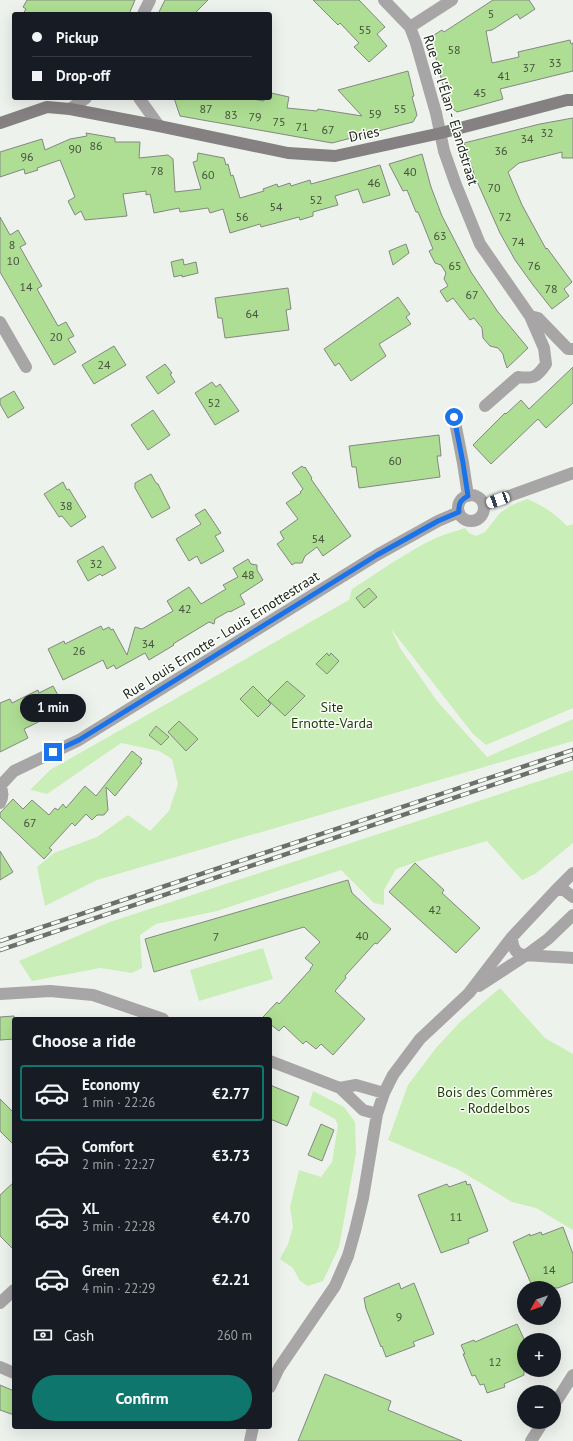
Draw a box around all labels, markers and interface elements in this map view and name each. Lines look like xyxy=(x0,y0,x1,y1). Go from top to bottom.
house number: 5 xyxy=(488,6,494,21)
house number: 55 xyxy=(358,22,372,37)
text: Pickup xyxy=(56,28,99,47)
street label: Rue de l'Élan - Elandstraat xyxy=(420,33,483,188)
house number: 58 xyxy=(447,42,461,57)
house number: 33 xyxy=(548,55,562,70)
house number: 37 xyxy=(522,60,536,75)
text: Drop-off xyxy=(56,66,110,85)
house number: 41 xyxy=(497,68,511,83)
house number: 45 xyxy=(473,85,487,100)
house number: 87 xyxy=(199,101,213,116)
house number: 55 xyxy=(393,101,407,116)
house number: 59 xyxy=(368,106,382,121)
house number: 83 xyxy=(224,107,238,122)
house number: 79 xyxy=(248,109,262,124)
house number: 75 xyxy=(272,114,286,129)
house number: 71 xyxy=(295,119,309,134)
house number: 67 xyxy=(321,122,335,137)
street label: Dries xyxy=(347,122,381,146)
house number: 32 xyxy=(540,125,554,140)
house number: 34 xyxy=(520,131,534,146)
house number: 86 xyxy=(89,138,103,153)
house number: 90 xyxy=(68,141,82,156)
house number: 36 xyxy=(494,143,508,158)
house number: 96 xyxy=(20,149,34,164)
house number: 78 xyxy=(150,163,164,178)
house number: 40 xyxy=(403,164,417,179)
house number: 60 xyxy=(201,167,215,182)
house number: 46 xyxy=(367,175,381,190)
house number: 70 xyxy=(487,180,501,195)
house number: 52 xyxy=(309,192,323,207)
house number: 54 xyxy=(269,199,283,214)
house number: 56 xyxy=(235,209,249,224)
house number: 72 xyxy=(498,209,512,224)
house number: 63 xyxy=(433,228,447,243)
house number: 74 xyxy=(511,234,525,249)
house number: 8 xyxy=(9,237,15,252)
house number: 10 xyxy=(6,253,20,268)
house number: 65 xyxy=(448,258,462,273)
house number: 76 xyxy=(527,258,541,273)
house number: 14 xyxy=(19,279,33,294)
house number: 78 xyxy=(544,281,558,296)
house number: 67 xyxy=(465,287,479,302)
house number: 64 xyxy=(245,306,259,321)
house number: 20 xyxy=(49,329,63,344)
house number: 24 xyxy=(97,357,111,372)
house number: 52 xyxy=(207,395,221,410)
route start xyxy=(445,408,463,426)
house number: 60 xyxy=(388,453,402,468)
car xyxy=(485,490,511,510)
house number: 38 xyxy=(59,498,73,513)
house number: 54 xyxy=(311,531,325,546)
house number: 32 xyxy=(89,556,103,571)
street label: Rue Louis Ernotte - Louis Ernottestraat xyxy=(119,567,323,703)
house number: 48 xyxy=(241,567,255,582)
house number: 42 xyxy=(178,601,192,616)
house number: 34 xyxy=(141,636,155,651)
house number: 26 xyxy=(72,643,86,658)
callout: 1 min xyxy=(20,694,86,722)
park label: Site Ernotte-Varda xyxy=(291,698,373,732)
text: 1 min xyxy=(37,699,69,716)
route end xyxy=(44,743,62,761)
house number: 67 xyxy=(23,815,37,830)
house number: 42 xyxy=(428,902,442,917)
house number: 40 xyxy=(355,928,369,943)
house number: 7 xyxy=(213,929,219,944)
text: Choose a ride xyxy=(32,1029,136,1052)
icon: car xyxy=(34,1075,70,1111)
text: Economy xyxy=(82,1075,140,1094)
park label: Bois des Commères - Roddelbos xyxy=(437,1083,553,1117)
text: €2.77 xyxy=(212,1084,250,1103)
text: 1 min · 22:26 xyxy=(82,1094,155,1111)
icon: car xyxy=(34,1137,70,1173)
text: Comfort xyxy=(82,1137,134,1156)
text: €3.73 xyxy=(212,1146,250,1165)
text: 2 min · 22:27 xyxy=(82,1156,155,1173)
icon: car xyxy=(34,1199,70,1235)
text: XL xyxy=(82,1199,99,1218)
text: €4.70 xyxy=(212,1208,250,1227)
house number: 11 xyxy=(449,1209,463,1224)
text: 3 min · 22:28 xyxy=(82,1218,155,1235)
icon: car xyxy=(34,1261,70,1297)
text: Green xyxy=(82,1261,120,1280)
house number: 14 xyxy=(542,1262,556,1277)
text: €2.21 xyxy=(212,1270,250,1289)
text: 4 min · 22:29 xyxy=(82,1280,155,1297)
north arrow xyxy=(517,1281,561,1325)
map controls xyxy=(517,1281,561,1429)
house number: 9 xyxy=(396,1309,402,1324)
icon: cash xyxy=(32,1324,54,1346)
text: Cash xyxy=(64,1326,94,1345)
text: 260 m xyxy=(217,1327,252,1344)
button: + xyxy=(517,1333,561,1377)
house number: 12 xyxy=(488,1354,502,1369)
button: Confirm xyxy=(32,1375,252,1421)
button: − xyxy=(517,1385,561,1429)

